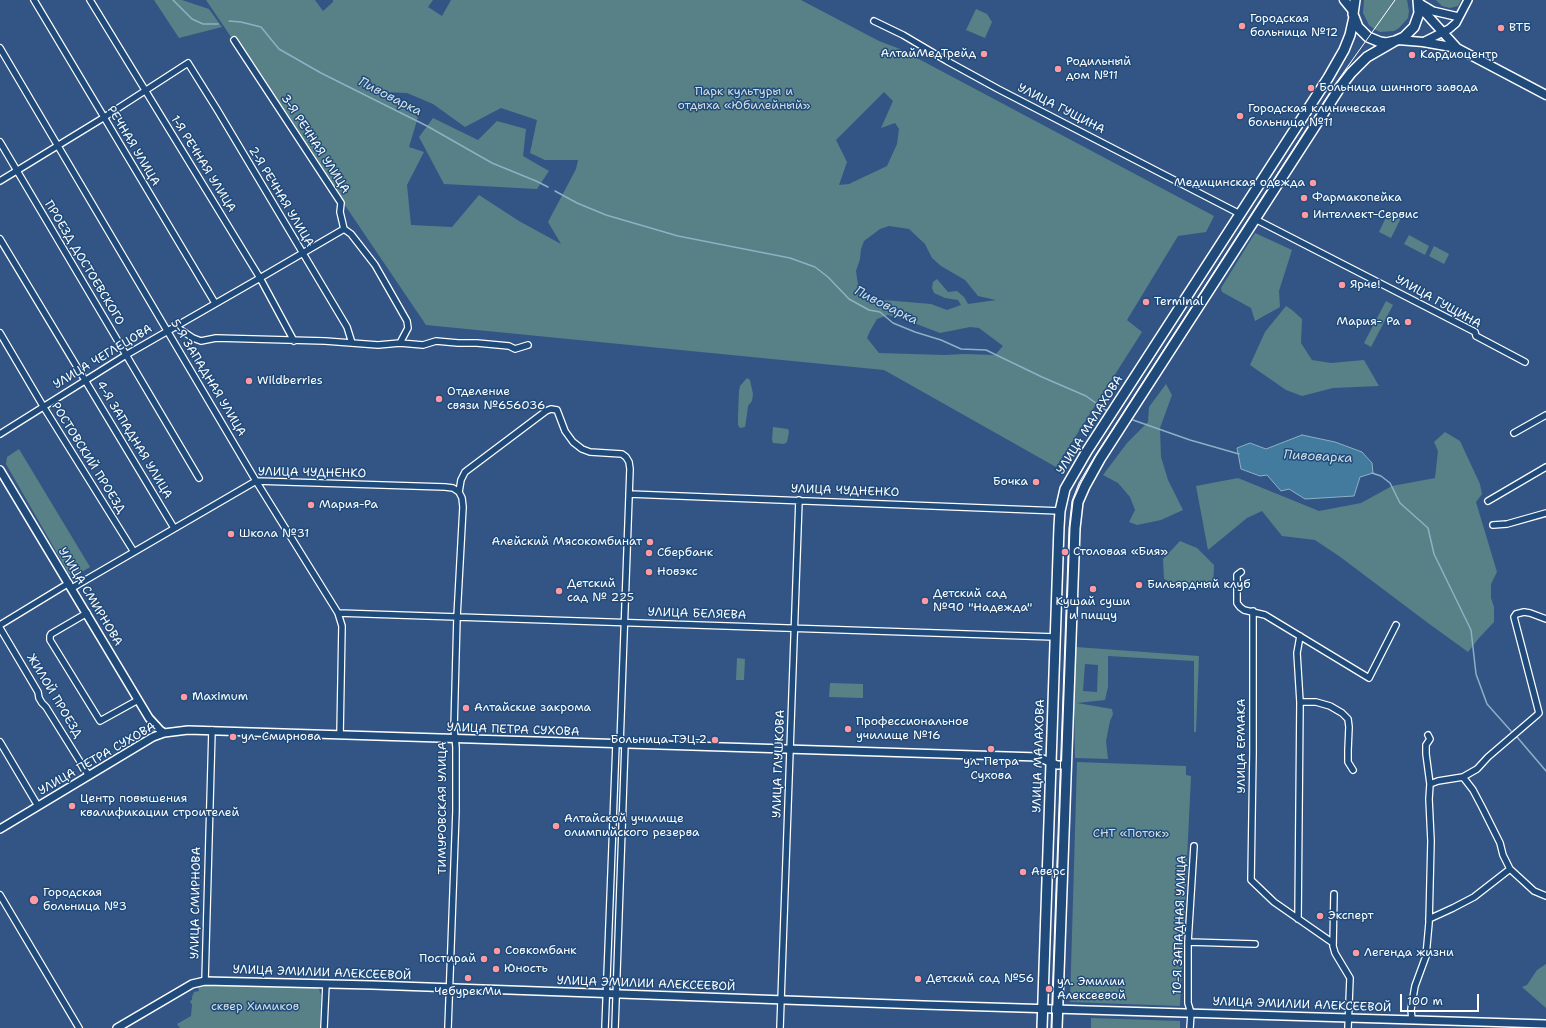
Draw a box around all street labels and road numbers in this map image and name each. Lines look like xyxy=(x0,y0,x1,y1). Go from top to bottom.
street label: УЛИЦА ГУЩИНА xyxy=(1015,81,1107,137)
street label: 3-Я РЕЧНАЯ УЛИЦА xyxy=(278,92,352,196)
street label: РЕЧНАЯ УЛИЦА xyxy=(103,103,163,189)
street label: 1-Я РЕЧНАЯ УЛИЦА xyxy=(167,113,239,215)
street label: 2-Я РЕЧНАЯ УЛИЦА xyxy=(245,144,317,250)
street label: ПРОЕЗД ДОСТОЕВСКОГО xyxy=(41,198,127,328)
street label: УЛИЦА ГУЩИНА xyxy=(1392,272,1484,332)
street label: 5-Я ЗАПАДНАЯ УЛИЦА xyxy=(167,317,249,439)
street label: УЛИЦА ЧЕГЛЕЦОВА xyxy=(51,322,155,392)
street label: УЛИЦА МАЛАХОВА xyxy=(1054,373,1126,477)
street label: 4-Я ЗАПАДНАЯ УЛИЦА xyxy=(93,379,175,501)
street label: РОСТОВСКИЙ ПРОЕЗД xyxy=(48,400,128,516)
street label: УЛИЦА ЧУДНЕНКО xyxy=(258,465,366,481)
street label: УЛИЦА ЧУДНЕНКО xyxy=(791,482,899,500)
street label: УЛИЦА СМИРНОВА xyxy=(55,545,125,649)
street label: УЛИЦА БЕЛЯЕВА xyxy=(647,605,747,623)
street label: ЖИЛОЙ ПРОЕЗД xyxy=(23,651,85,741)
street label: УЛИЦА ЕРМАКА xyxy=(1235,698,1249,794)
street label: УЛИЦА МАЛАХОВА xyxy=(1030,699,1048,813)
street label: УЛИЦА ГЛУШКОВА xyxy=(770,710,788,818)
street label: УЛИЦА ПЕТРА СУХОВА xyxy=(36,720,158,798)
street label: УЛИЦА ПЕТРА СУХОВА xyxy=(446,720,580,740)
street label: ТИМУРОВСКАЯ УЛИЦА xyxy=(436,741,450,875)
street label: УЛИЦА СМИРНОВА xyxy=(188,847,204,959)
street label: 10-Я ЗАПАДНАЯ УЛИЦА xyxy=(1170,855,1190,995)
street label: УЛИЦА ЭМИЛИИ АЛЕКСЕЕВОЙ xyxy=(232,963,412,983)
street label: УЛИЦА ЭМИЛИИ АЛЕКСЕЕВОЙ xyxy=(556,974,736,994)
street label: УЛИЦА ЭМИЛИИ АЛЕКСЕЕВОЙ xyxy=(1212,995,1392,1015)

